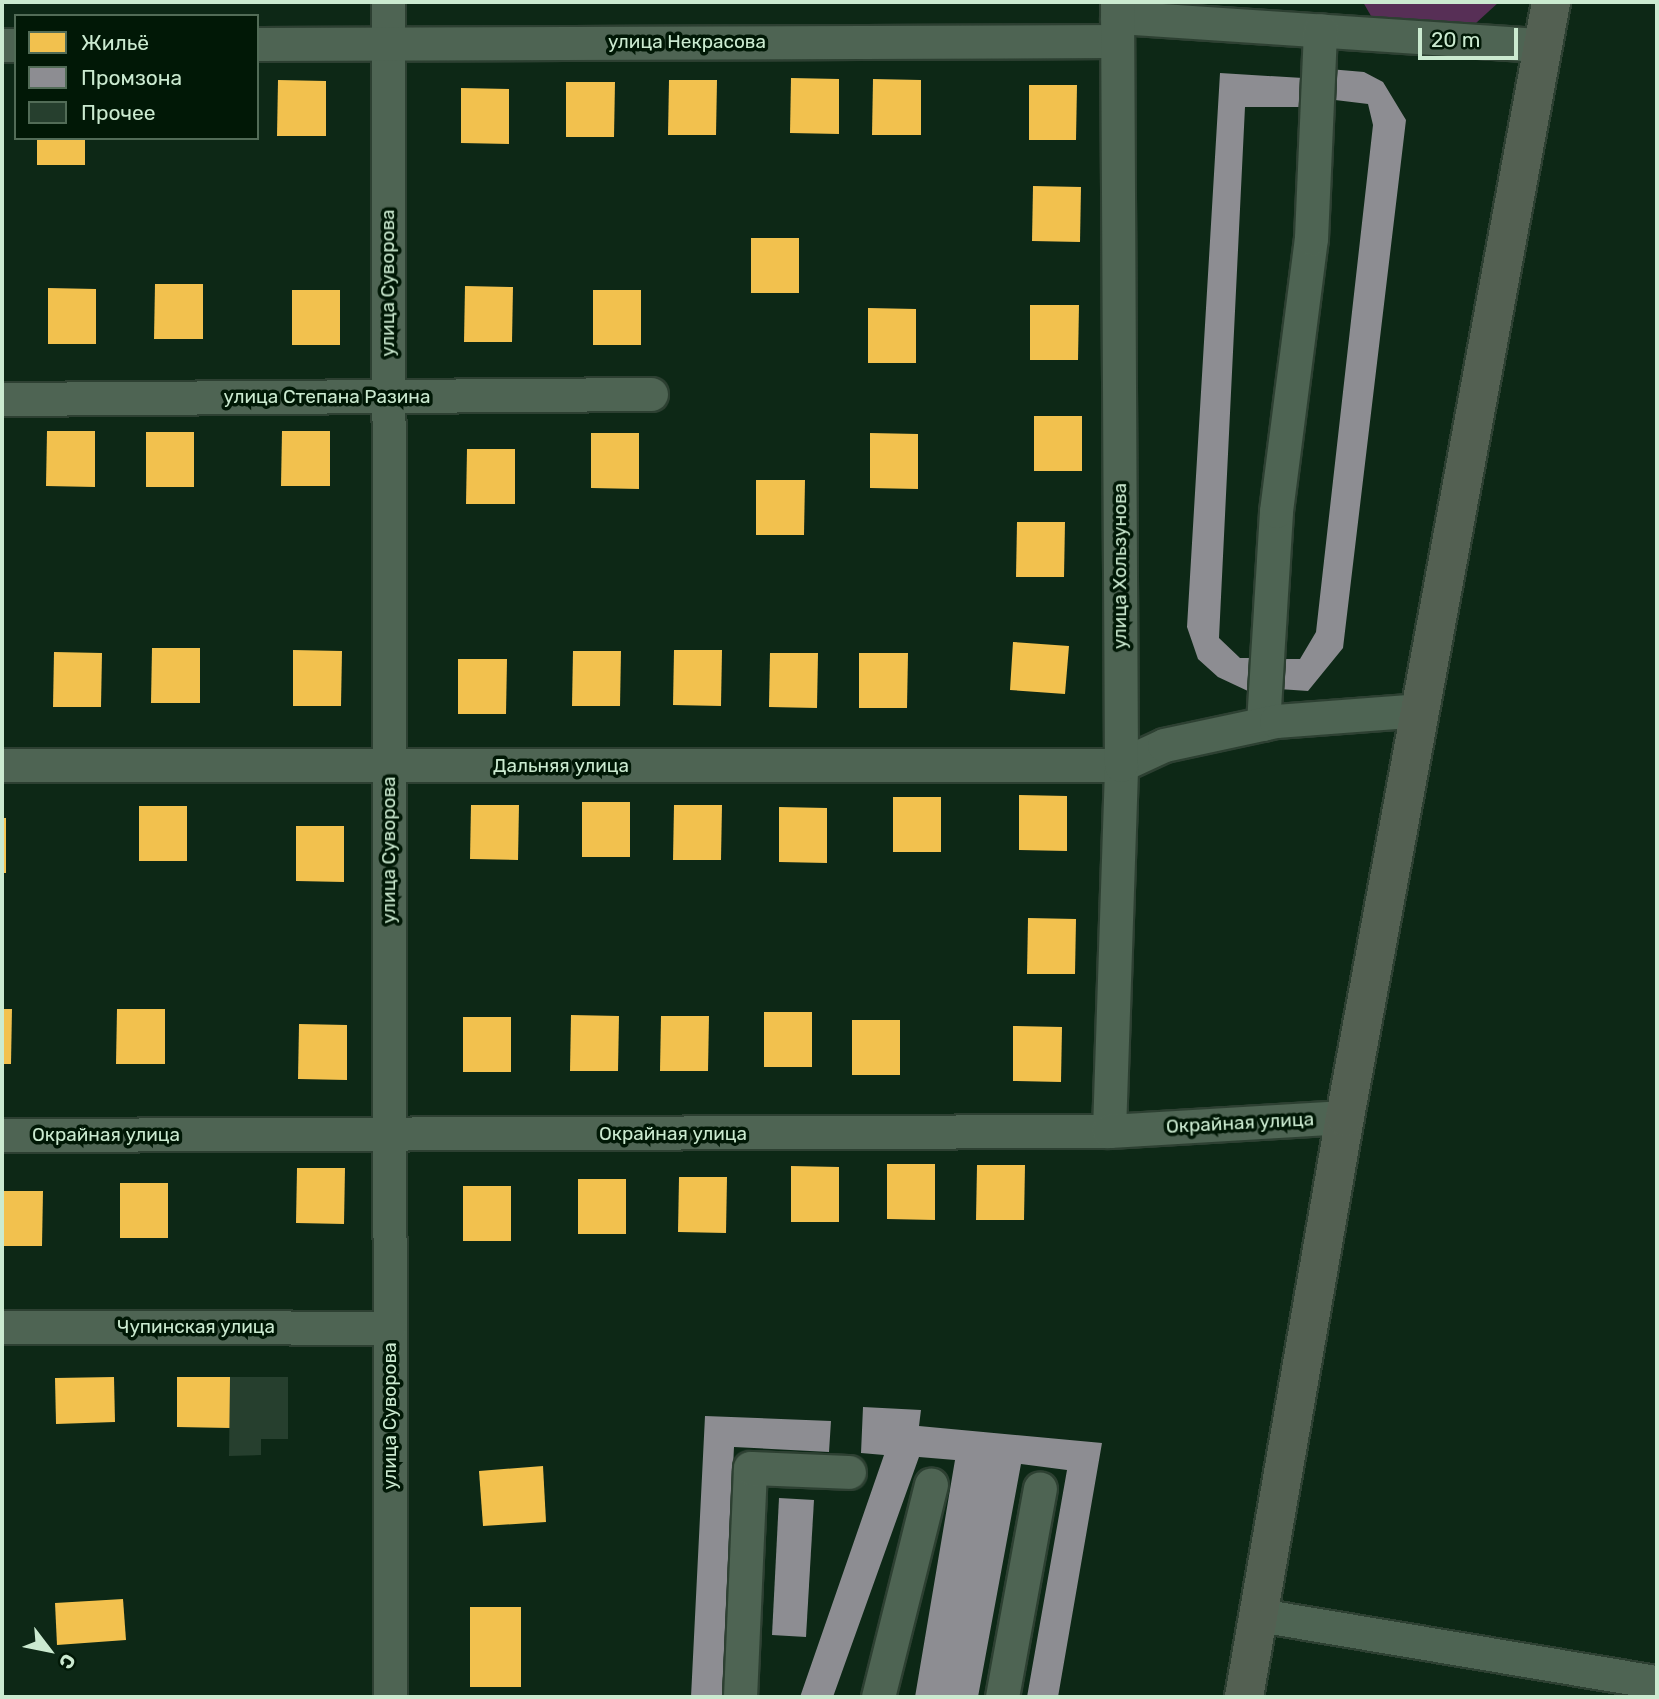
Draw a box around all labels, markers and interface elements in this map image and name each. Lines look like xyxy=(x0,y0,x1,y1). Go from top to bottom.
legend xyxy=(14,14,259,140)
scale bar xyxy=(1421,14,1521,58)
text: 20 m xyxy=(1431,27,1480,52)
text: Жильё xyxy=(81,30,149,55)
street label: улица Некрасова xyxy=(608,31,766,53)
text: Промзона xyxy=(81,65,182,90)
text: Прочее xyxy=(81,100,156,125)
street label: улица Суворова xyxy=(377,209,399,357)
street label: улица Степана Разина xyxy=(224,386,430,408)
street label: улица Хользунова xyxy=(1109,483,1131,649)
street label: Дальняя улица xyxy=(493,755,629,777)
street label: улица Суворова xyxy=(378,776,400,924)
street label: Окрайная улица xyxy=(1165,1108,1315,1138)
street label: Окрайная улица xyxy=(599,1123,747,1145)
street label: Окрайная улица xyxy=(32,1124,180,1146)
street label: Чупинская улица xyxy=(117,1316,275,1338)
street label: улица Суворова xyxy=(379,1342,401,1490)
north arrow xyxy=(14,1615,84,1685)
text: С xyxy=(54,1650,81,1673)

